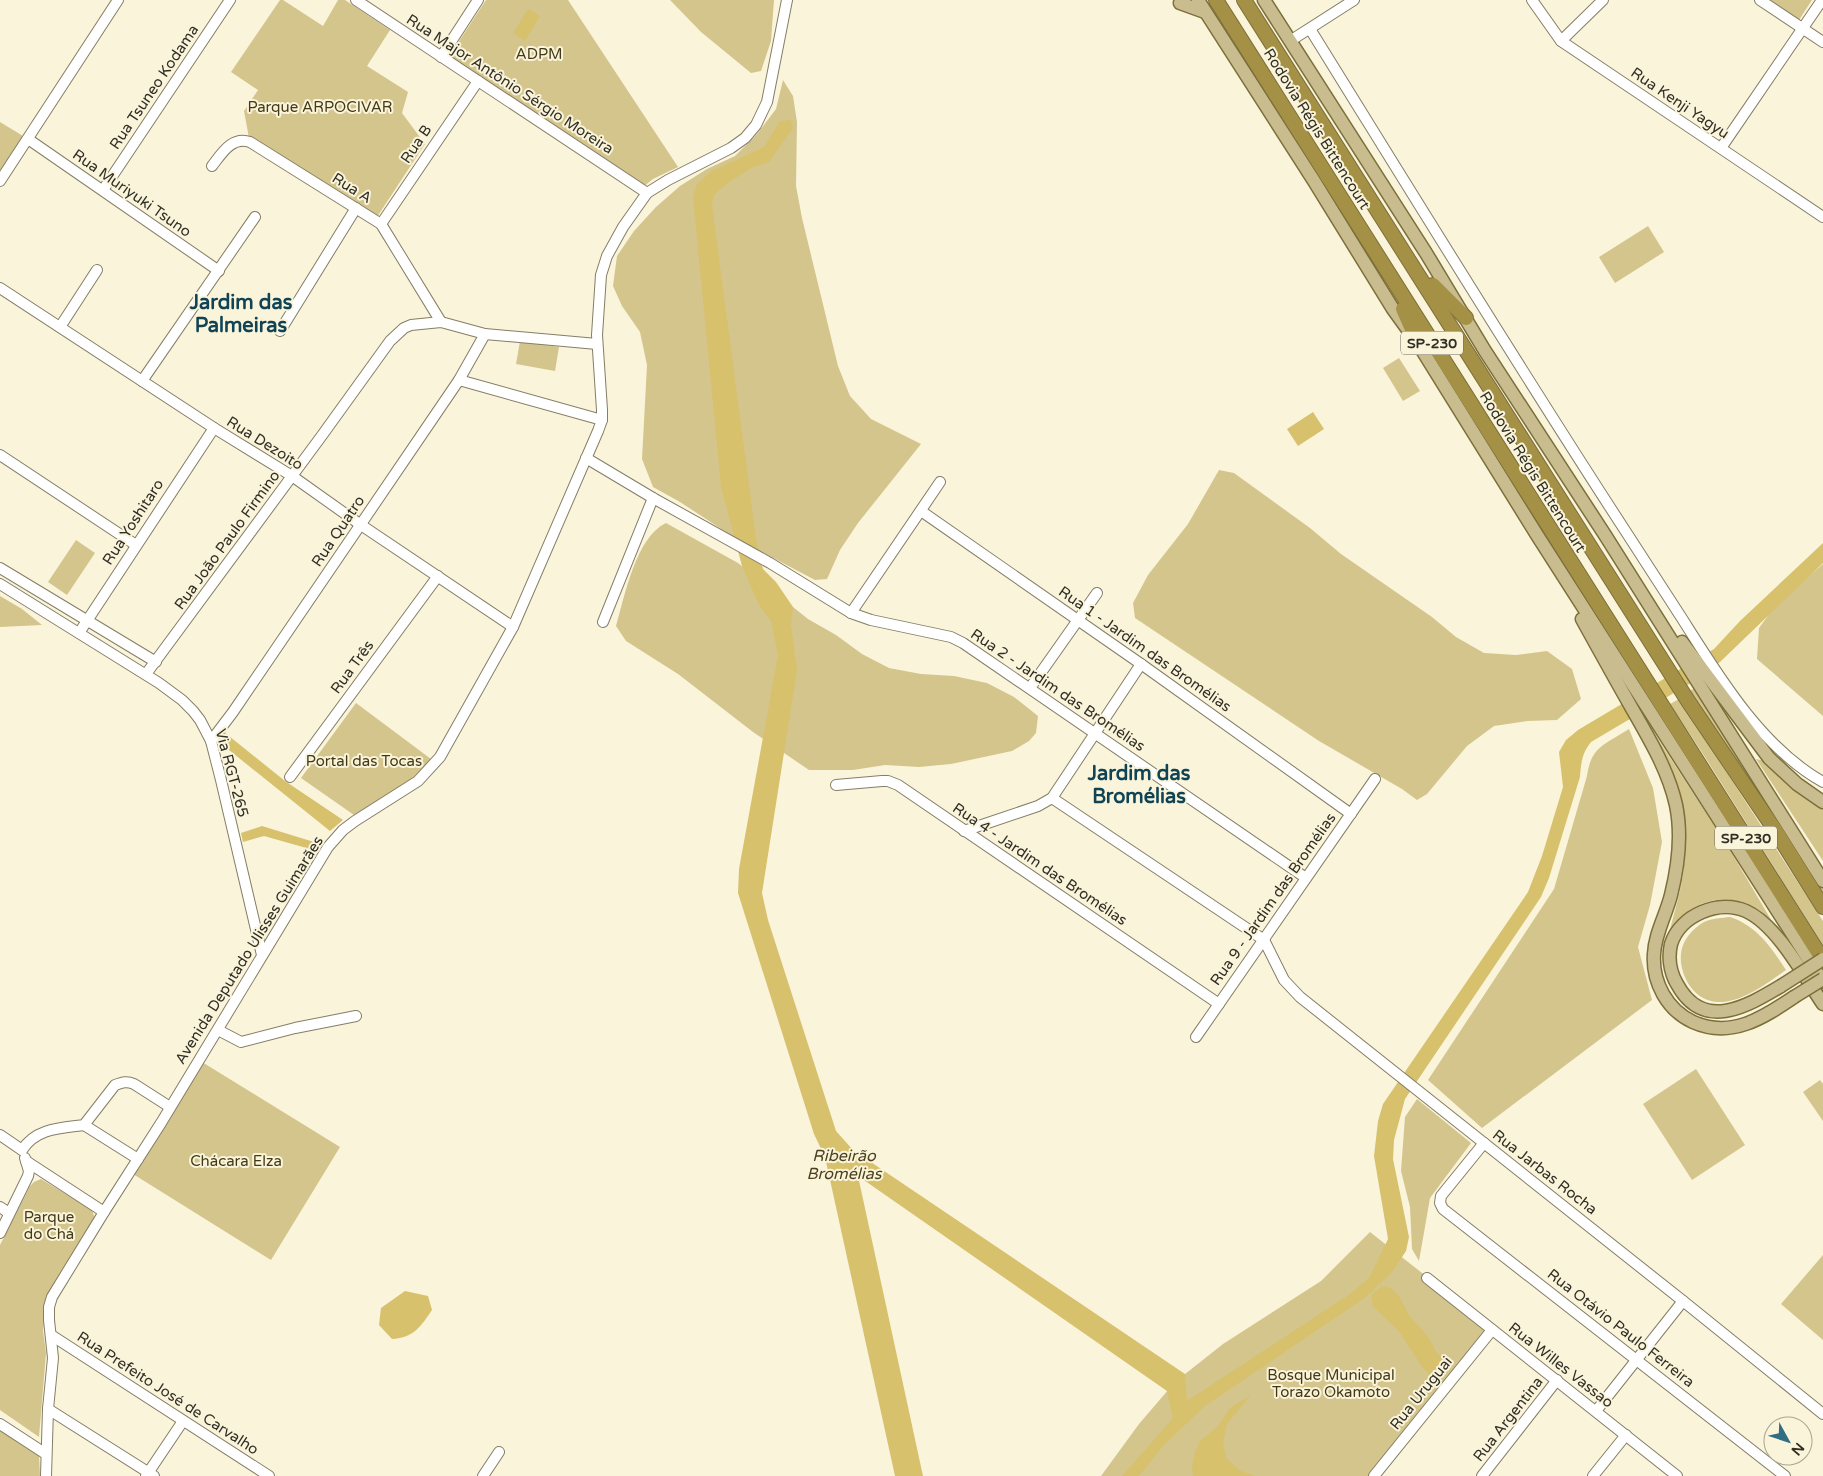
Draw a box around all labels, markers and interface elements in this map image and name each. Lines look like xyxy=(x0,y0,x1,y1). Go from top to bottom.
street label: Rua Major Antônio Sérgio Moreira xyxy=(403,10,617,158)
street label: Rua Tsuneo Kodama xyxy=(106,21,202,153)
park label: ADPM xyxy=(515,45,563,63)
street label: Rodovia Régis Bittencourt xyxy=(1260,45,1374,213)
street label: Rua Kenji Yagyu xyxy=(1627,63,1733,143)
park label: Parque ARPOCIVAR xyxy=(247,98,393,116)
street label: Rua B xyxy=(397,121,435,167)
street label: Rua Muriyuki Tsuno xyxy=(69,145,195,241)
street label: Rua A xyxy=(329,169,375,207)
district label: Jardim das Palmeiras xyxy=(189,291,293,338)
road number: SP-230 xyxy=(1401,332,1463,354)
street label: Rodovia Régis Bittencourt xyxy=(1476,388,1590,556)
street label: Rua Dezoito xyxy=(223,412,307,474)
street label: Rua João Paulo Firmino xyxy=(170,467,284,613)
street label: Rua Yoshitaro xyxy=(99,476,167,568)
street label: Rua Quatro xyxy=(308,492,368,570)
street label: Rua 1 - Jardim das Bromélias xyxy=(1055,582,1235,716)
street label: Rua 2 - Jardim das Bromélias xyxy=(967,625,1149,755)
street label: Rua Três xyxy=(327,637,377,697)
street label: Via RGT-265 xyxy=(212,727,252,819)
park label: Portal das Tocas xyxy=(306,752,422,770)
district label: Jardim das Bromélias xyxy=(1087,762,1191,809)
street label: Rua 4 - Jardim das Bromélias xyxy=(949,799,1131,929)
street label: Rua 9 - Jardim das Bromélias xyxy=(1206,809,1340,989)
road number: SP-230 xyxy=(1715,826,1777,850)
street label: Avenida Deputado Ulisses Guimarães xyxy=(171,833,327,1067)
street label: Rua Jarbas Rocha xyxy=(1489,1126,1601,1218)
water label: Ribeirão Bromélias xyxy=(807,1146,883,1184)
park label: Chácara Elza xyxy=(190,1152,282,1170)
park label: Parque do Chá xyxy=(24,1208,74,1243)
street label: Rua Otávio Paulo Ferreira xyxy=(1544,1265,1698,1391)
street label: Rua Willes Vassao xyxy=(1505,1319,1617,1411)
street label: Rua Prefeito José de Carvalho xyxy=(74,1328,262,1458)
street label: Rua Uruguai xyxy=(1386,1353,1456,1433)
park label: Bosque Municipal Torazo Okamoto xyxy=(1267,1366,1395,1401)
street label: Rua Argentina xyxy=(1469,1373,1547,1465)
north arrow xyxy=(1763,1416,1813,1466)
text: N xyxy=(1787,1439,1808,1459)

